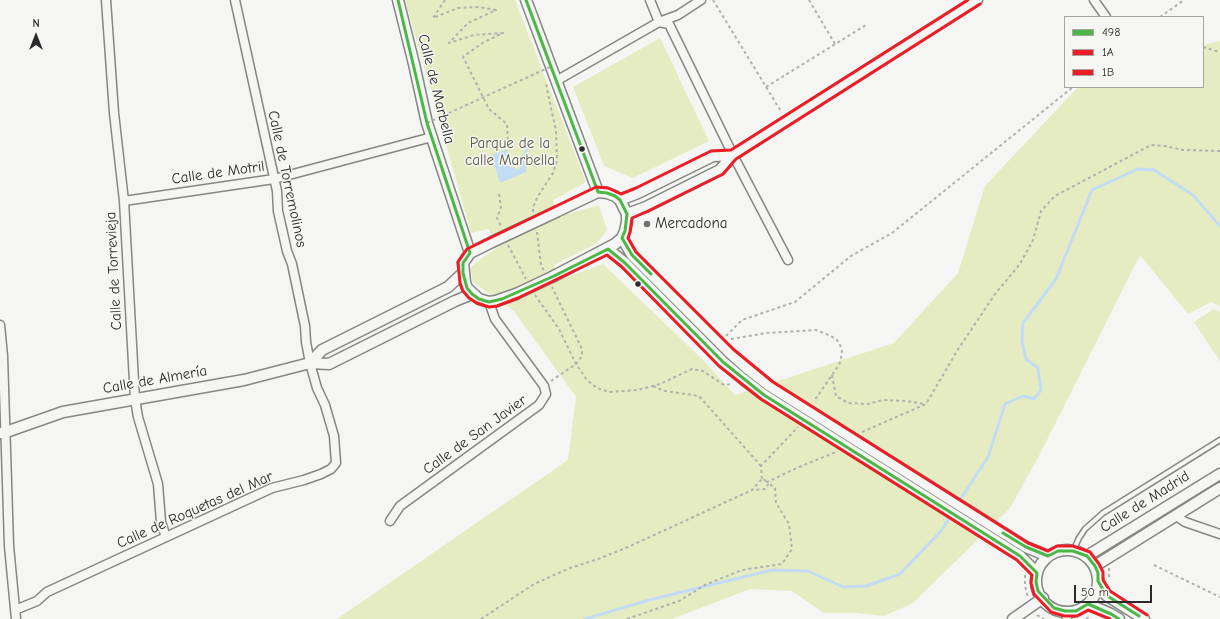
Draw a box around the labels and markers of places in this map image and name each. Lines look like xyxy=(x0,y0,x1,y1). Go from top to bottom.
unlabelled marker xyxy=(577,144,587,154)
place label: Mercadona xyxy=(655,215,727,233)
marker: Mercadona xyxy=(642,219,652,229)
unlabelled marker xyxy=(633,279,643,289)

